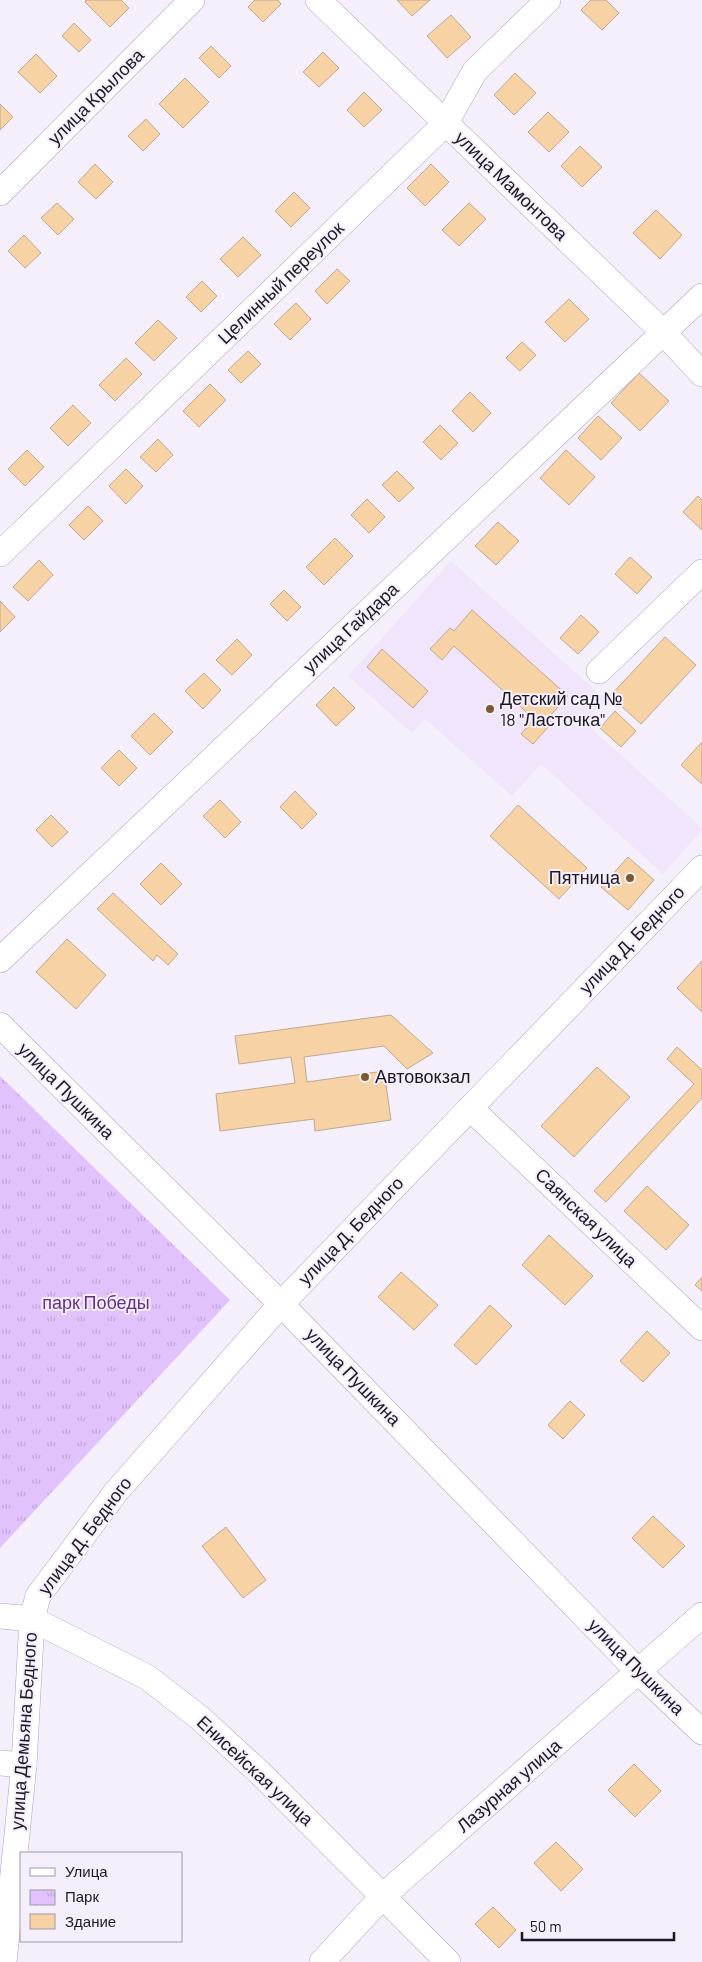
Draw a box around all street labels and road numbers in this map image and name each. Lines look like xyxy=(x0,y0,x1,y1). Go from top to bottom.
street label: улица Крылова xyxy=(43,43,149,149)
street label: улица Мамонтова xyxy=(451,126,573,245)
street label: Целинный переулок xyxy=(213,216,348,348)
street label: улица Гайдара xyxy=(298,577,403,677)
street label: улица Д. Бедного xyxy=(574,881,688,998)
street label: улица Пушкина xyxy=(14,1037,120,1144)
street label: Саянская улица xyxy=(531,1163,643,1272)
street label: улица Д. Бедного xyxy=(293,1172,407,1289)
street label: улица Пушкина xyxy=(302,1323,407,1430)
street label: улица Д. Бедного xyxy=(33,1472,136,1599)
street label: улица Пушкина xyxy=(584,1613,690,1720)
street label: улица Демьяна Бедного xyxy=(5,1631,41,1831)
street label: Енисейская улица xyxy=(193,1711,319,1831)
street label: Лазурная улица xyxy=(452,1733,566,1837)

